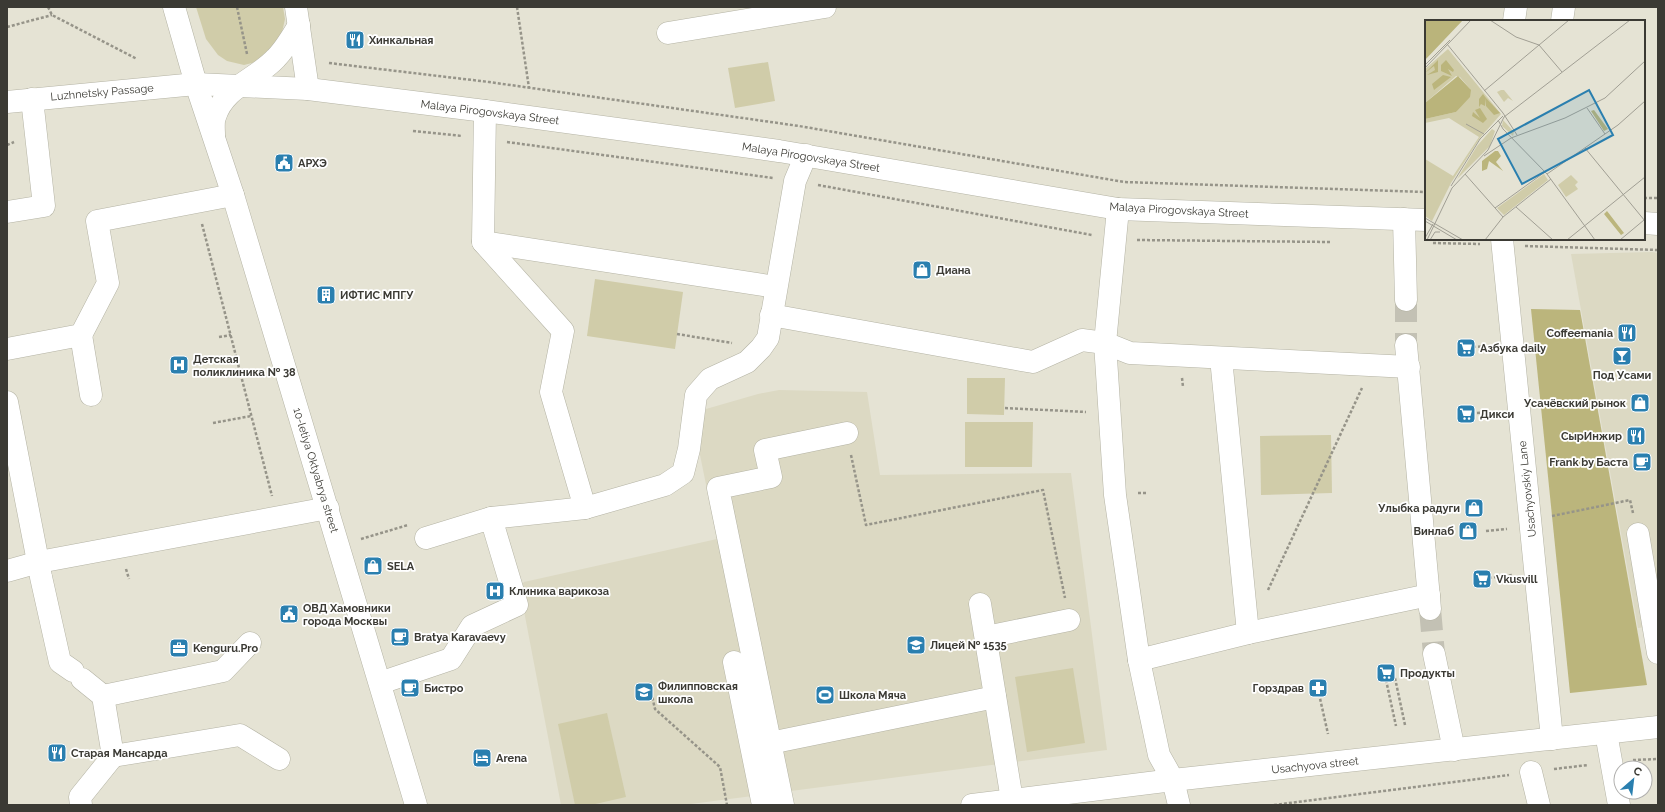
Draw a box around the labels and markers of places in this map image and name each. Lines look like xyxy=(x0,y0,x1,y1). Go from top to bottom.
restaurant icon: Хинкальная xyxy=(344,29,366,51)
place label: Хинкальная xyxy=(368,34,434,47)
public building icon: АРХЭ xyxy=(273,152,295,174)
place label: АРХЭ xyxy=(298,157,327,170)
shop icon: Диана xyxy=(911,259,933,281)
place label: Диана xyxy=(936,264,971,277)
building icon: ИФТИС МПГУ xyxy=(315,284,337,306)
place label: ИФТИС МПГУ xyxy=(340,289,414,302)
restaurant icon: Coffeemania xyxy=(1616,322,1638,344)
place label: Coffeemania xyxy=(1546,327,1613,340)
supermarket icon: Азбука daily xyxy=(1455,337,1477,359)
place label: Азбука daily xyxy=(1480,342,1546,355)
bar icon: Под Усами xyxy=(1611,345,1633,367)
place label: Детская поликлиника № 38 xyxy=(193,353,296,379)
hospital icon: Детская поликлиника № 38 xyxy=(168,354,190,376)
place label: Под Усами xyxy=(1593,369,1652,382)
shop icon: Усачёвский рынок xyxy=(1629,392,1651,414)
place label: Усачёвский рынок xyxy=(1523,397,1627,410)
supermarket icon: Дикси xyxy=(1455,403,1477,425)
place label: Дикси xyxy=(1480,408,1515,421)
restaurant icon: СырИнжир xyxy=(1625,425,1647,447)
place label: СырИнжир xyxy=(1561,430,1622,443)
cafe icon: Frank by Баста xyxy=(1631,451,1653,473)
place label: Frank by Баста xyxy=(1549,456,1628,469)
shop icon: Улыбка радуги xyxy=(1463,497,1485,519)
place label: Улыбка радуги xyxy=(1377,502,1460,515)
shop icon: Винлаб xyxy=(1457,520,1479,542)
place label: Винлаб xyxy=(1413,525,1454,538)
shop icon: SELA xyxy=(362,555,384,577)
place label: SELA xyxy=(387,560,415,573)
supermarket icon: Vkusvill xyxy=(1471,568,1493,590)
place label: Vkusvill xyxy=(1496,573,1538,586)
hospital icon: Клиника варикоза xyxy=(484,580,506,602)
place label: Клиника варикоза xyxy=(509,585,609,598)
place label: ОВД Хамовники города Москвы xyxy=(303,602,391,628)
public building icon: ОВД Хамовники города Москвы xyxy=(278,603,300,625)
cafe icon: Bratya Karavaevy xyxy=(389,626,411,648)
place label: Bratya Karavaevy xyxy=(414,631,506,644)
school or university icon: Лицей № 1535 xyxy=(905,634,927,656)
office icon: Kenguru.Pro xyxy=(168,637,190,659)
place label: Лицей № 1535 xyxy=(930,639,1007,652)
place label: Kenguru.Pro xyxy=(193,642,259,655)
supermarket icon: Продукты xyxy=(1375,662,1397,684)
place label: Продукты xyxy=(1400,667,1455,680)
cafe icon: Бистро xyxy=(399,677,421,699)
pharmacy icon: Горздрав xyxy=(1307,677,1329,699)
place label: Филипповская школа xyxy=(658,680,738,706)
school or university icon: Филипповская школа xyxy=(633,681,655,703)
place label: Бистро xyxy=(424,682,464,695)
place label: Горздрав xyxy=(1253,682,1304,695)
sports icon: Школа Мяча xyxy=(814,684,836,706)
place label: Школа Мяча xyxy=(839,689,906,702)
restaurant icon: Старая Мансарда xyxy=(46,742,68,764)
place label: Старая Мансарда xyxy=(71,747,168,760)
hotel icon: Arena xyxy=(471,747,493,769)
place label: Arena xyxy=(496,752,527,765)

